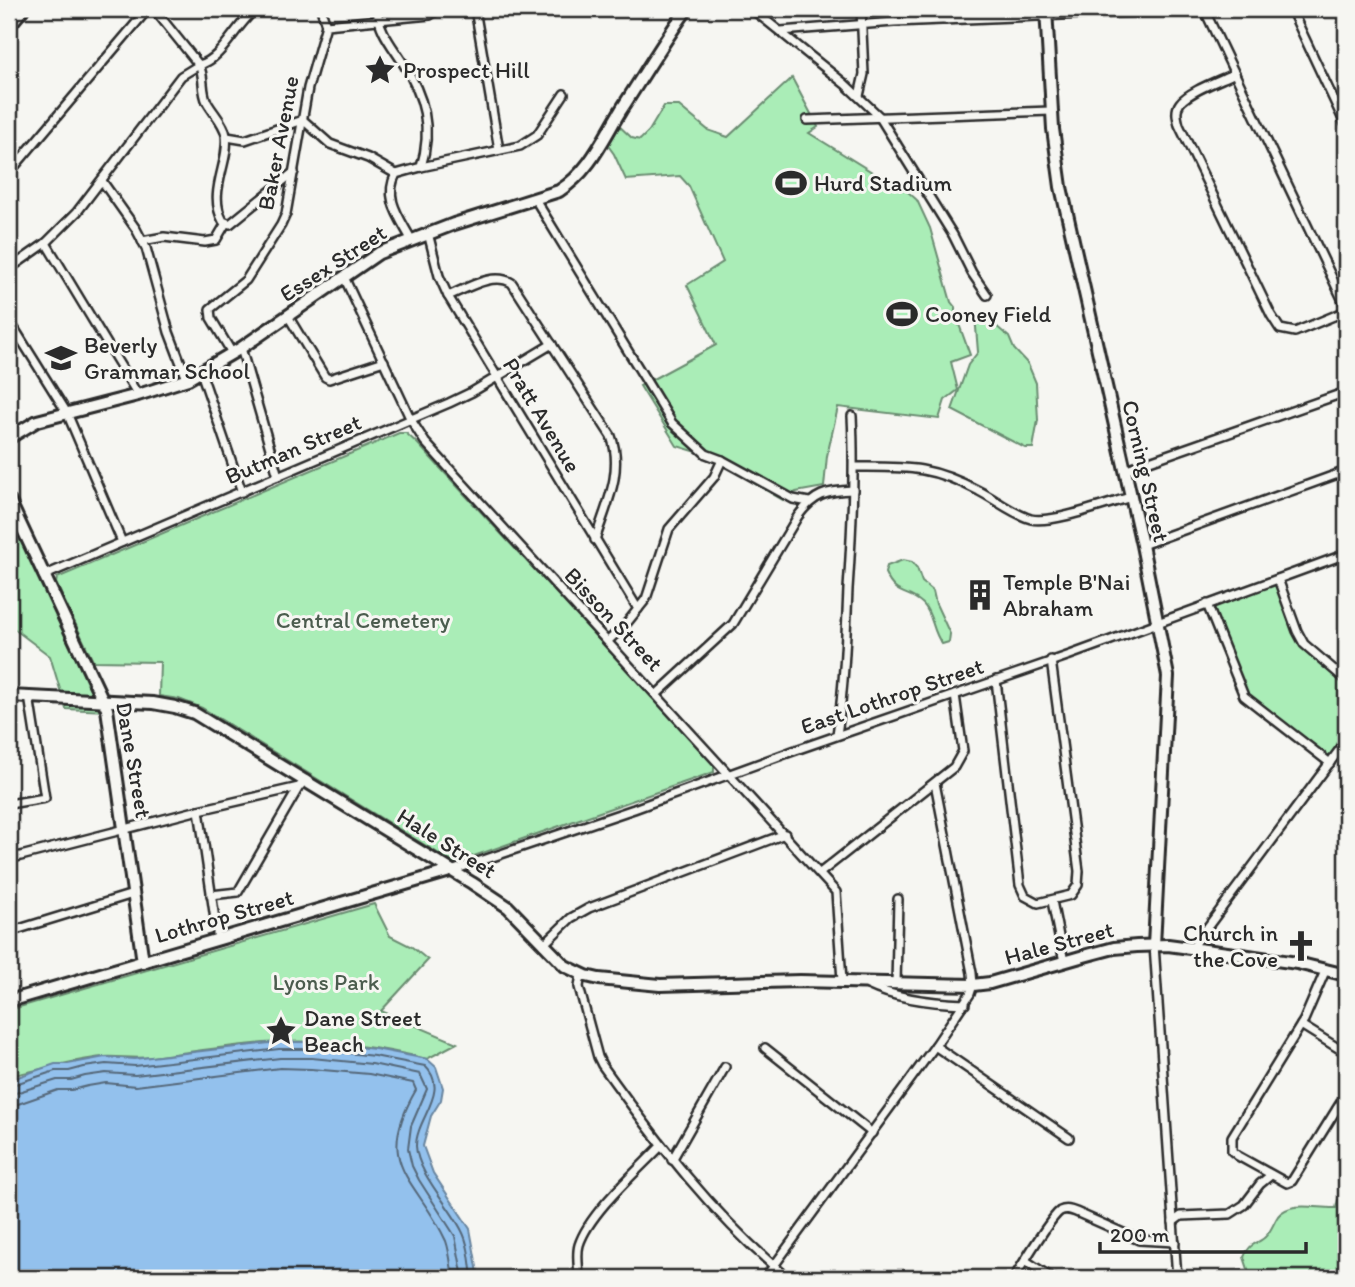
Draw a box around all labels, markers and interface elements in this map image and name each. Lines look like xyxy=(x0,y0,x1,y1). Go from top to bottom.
place icon: Prospect Hill xyxy=(363,53,397,87)
place label: Prospect Hill xyxy=(403,56,530,84)
street label: Baker Avenue xyxy=(251,73,305,213)
sports icon: Hurd Stadium xyxy=(774,166,808,200)
place label: Hurd Stadium xyxy=(814,169,952,197)
street label: Essex Street xyxy=(274,218,392,308)
sports icon: Cooney Field xyxy=(885,297,919,331)
place label: Cooney Field xyxy=(925,300,1051,328)
place label: Beverly Grammar School xyxy=(84,331,251,385)
school or university icon: Beverly Grammar School xyxy=(44,341,78,375)
street label: Pratt Avenue xyxy=(497,353,587,477)
street label: Corning Street xyxy=(1116,397,1176,545)
street label: Butman Street xyxy=(221,408,366,490)
street label: Bisson Street xyxy=(559,561,670,677)
place label: Temple B'Nai Abraham xyxy=(1003,568,1130,622)
building icon: Temple B'Nai Abraham xyxy=(963,578,997,612)
park label: Central Cemetery xyxy=(276,606,450,634)
street label: East Lothrop Street xyxy=(797,651,987,740)
street label: Dane Street xyxy=(110,700,158,820)
street label: Hale Street xyxy=(392,801,502,885)
street label: Lothrop Street xyxy=(151,883,297,949)
street label: Hale Street xyxy=(1001,915,1117,971)
place label: Church in the Cove xyxy=(1183,919,1278,973)
church icon: Church in the Cove xyxy=(1284,929,1318,963)
park label: Lyons Park xyxy=(273,968,380,996)
place label: Dane Street Beach xyxy=(304,1004,422,1058)
place icon: Dane Street Beach xyxy=(264,1014,298,1048)
scale bar xyxy=(1100,1210,1306,1254)
text: 200 m xyxy=(1110,1222,1170,1247)

